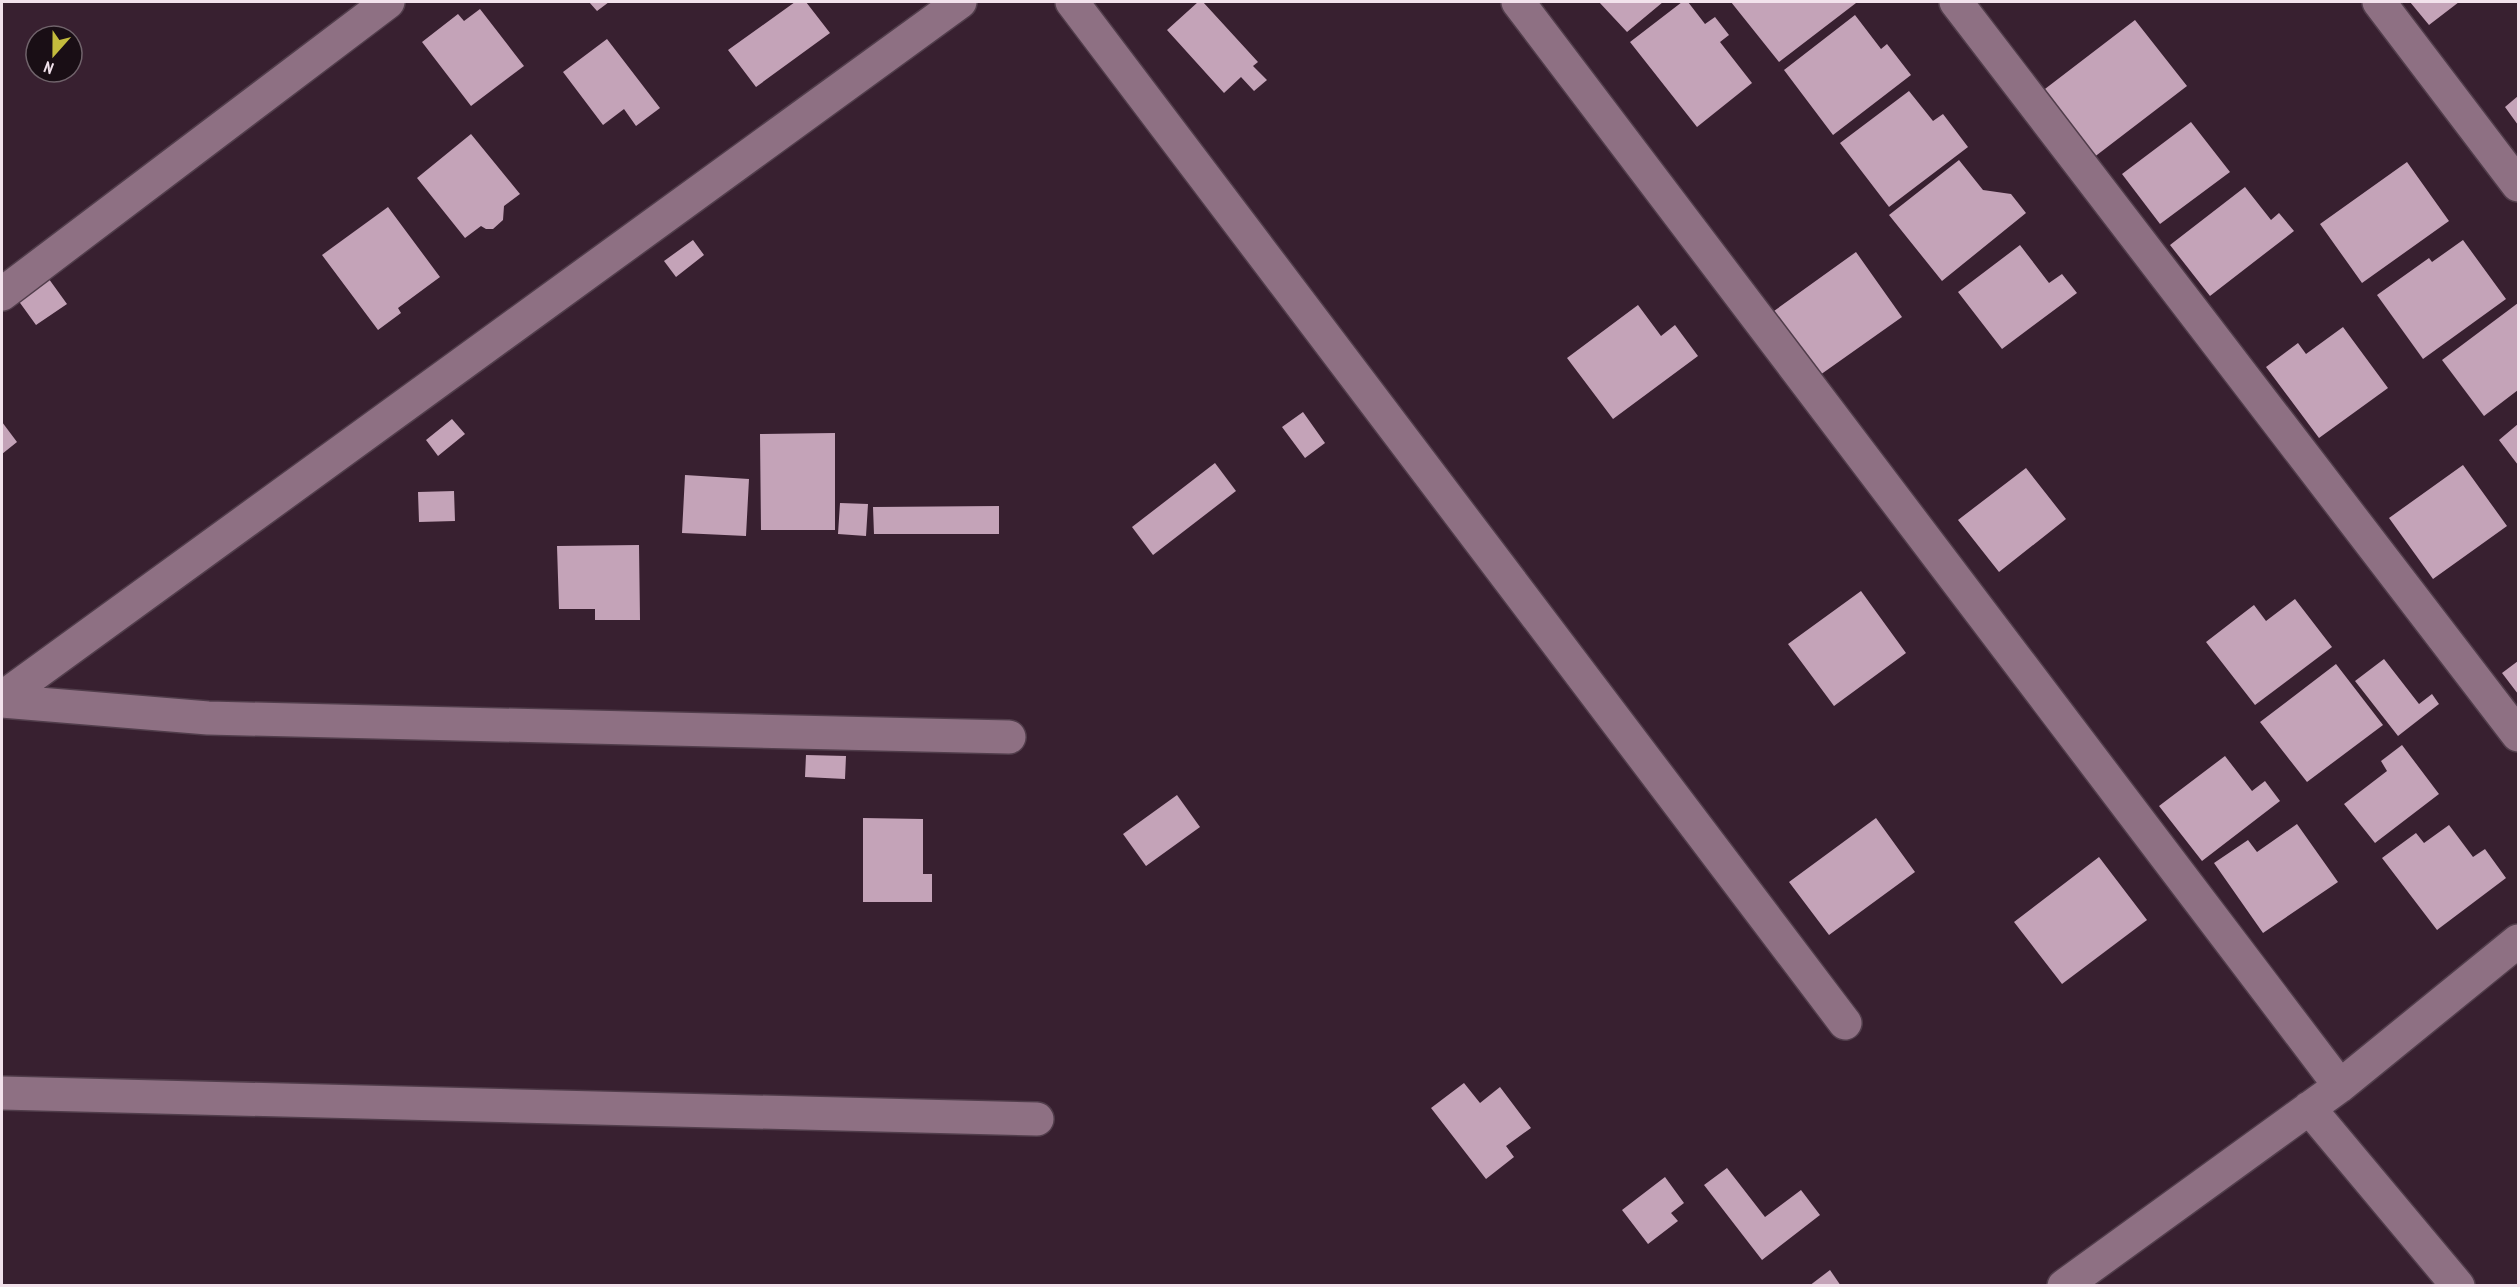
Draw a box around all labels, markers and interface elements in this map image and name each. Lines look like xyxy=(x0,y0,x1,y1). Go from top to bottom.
north arrow xyxy=(24,24,84,84)
text: N xyxy=(41,57,56,79)

